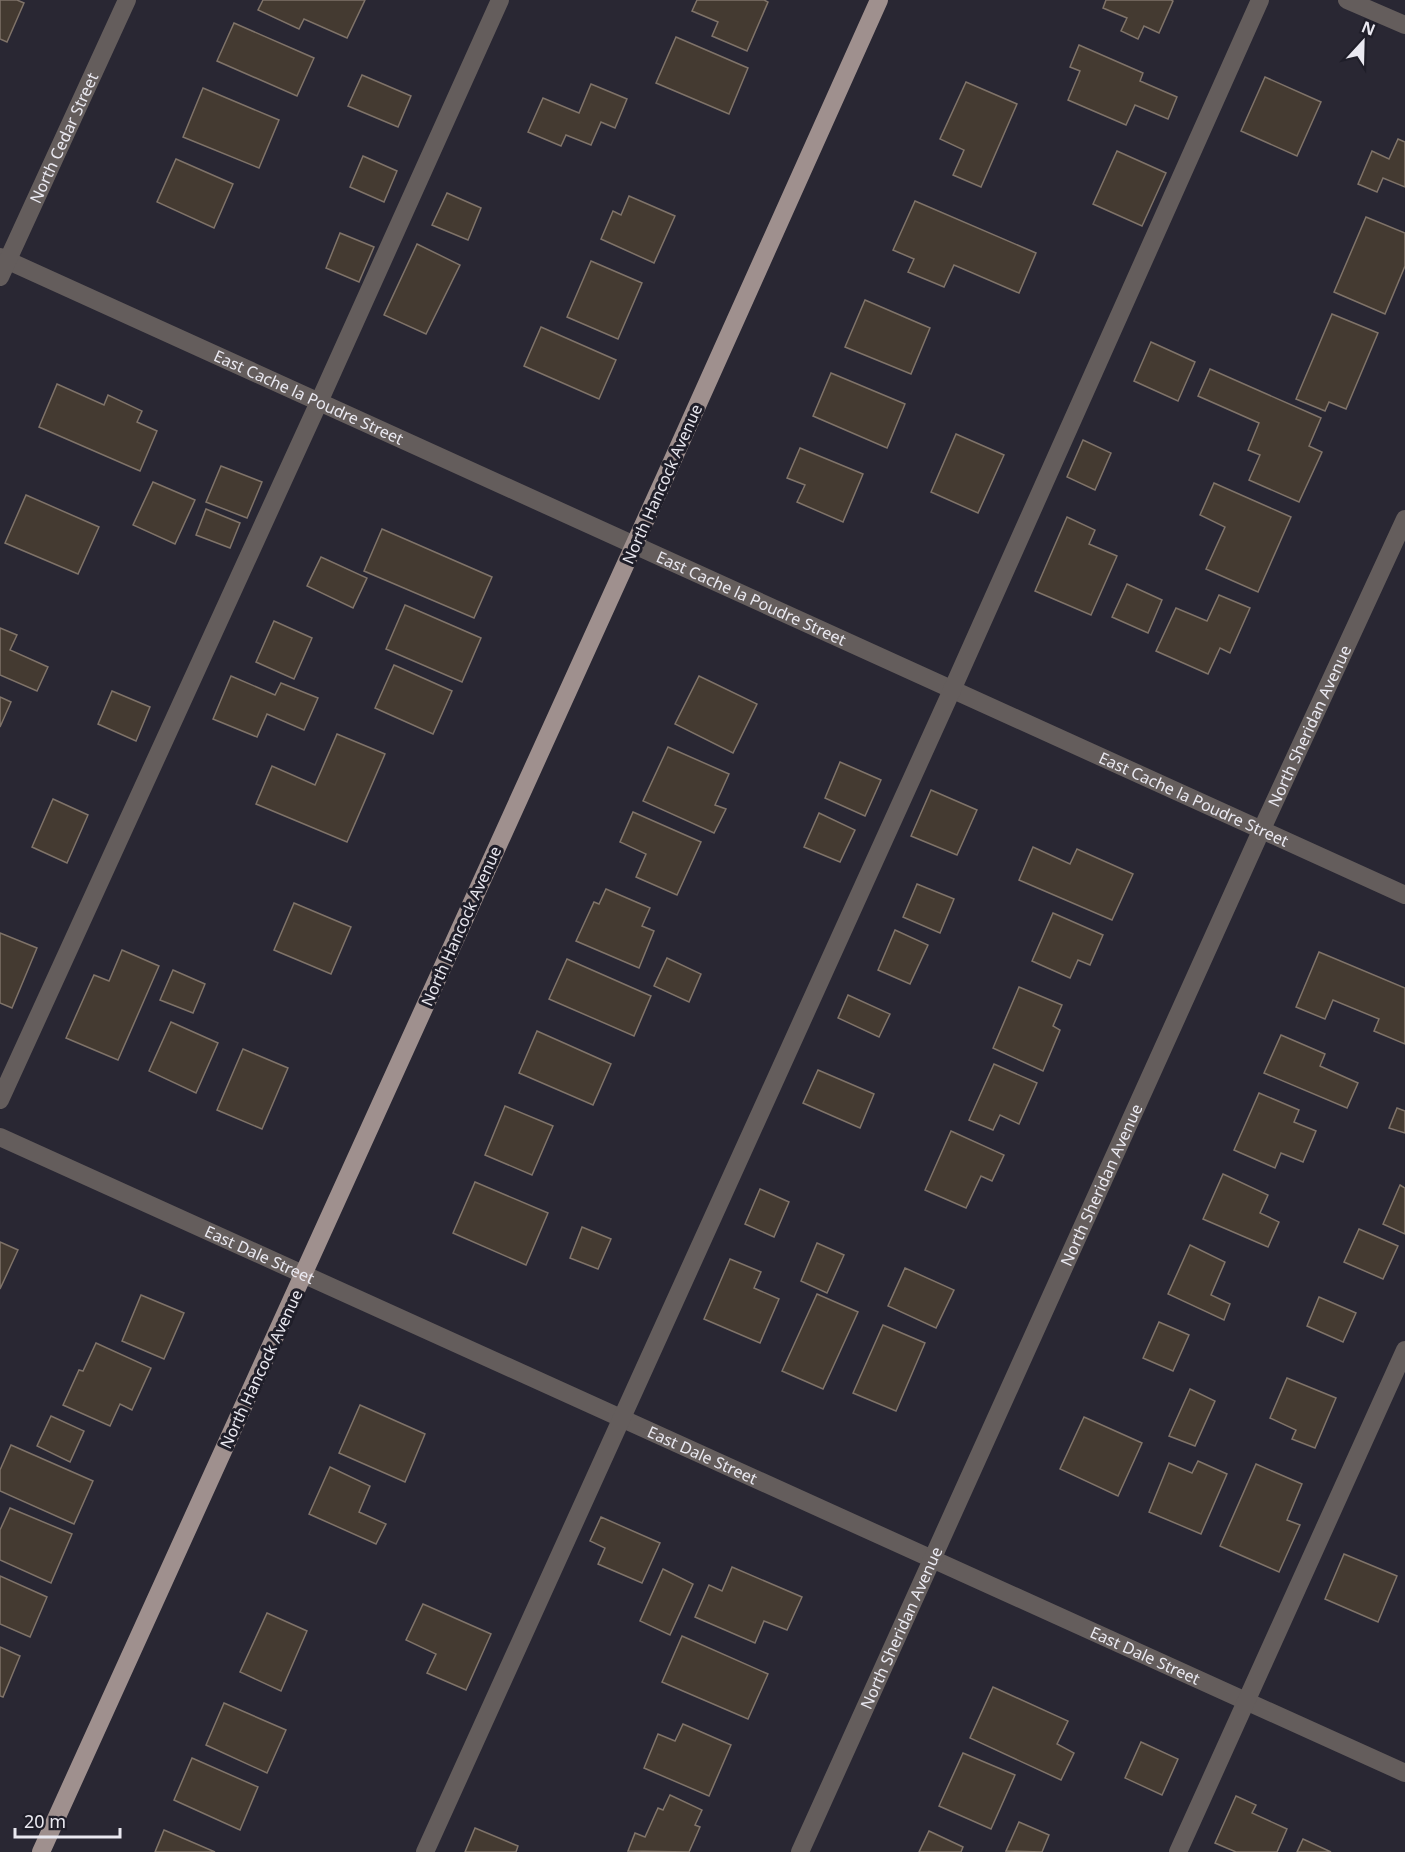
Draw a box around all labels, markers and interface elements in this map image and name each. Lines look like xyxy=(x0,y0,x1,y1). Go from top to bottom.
north arrow xyxy=(1333,12,1393,72)
text: N xyxy=(1358,15,1379,41)
street label: North Cedar Street xyxy=(24,69,103,207)
street label: East Cache la Poudre Street xyxy=(210,345,407,450)
street label: North Hancock Avenue xyxy=(617,401,707,567)
street label: East Cache la Poudre Street xyxy=(653,545,850,651)
street label: North Sheridan Avenue xyxy=(1263,641,1356,810)
street label: East Cache la Poudre Street xyxy=(1095,746,1292,852)
street label: North Hancock Avenue xyxy=(416,843,506,1009)
street label: North Sheridan Avenue xyxy=(1055,1100,1147,1270)
street label: East Dale Street xyxy=(201,1220,318,1289)
street label: North Hancock Avenue xyxy=(214,1286,308,1452)
street label: East Dale Street xyxy=(644,1421,761,1489)
street label: North Sheridan Avenue xyxy=(855,1543,947,1712)
street label: East Dale Street xyxy=(1087,1621,1204,1690)
scale bar xyxy=(15,1801,120,1839)
text: 20 m xyxy=(24,1809,66,1833)

